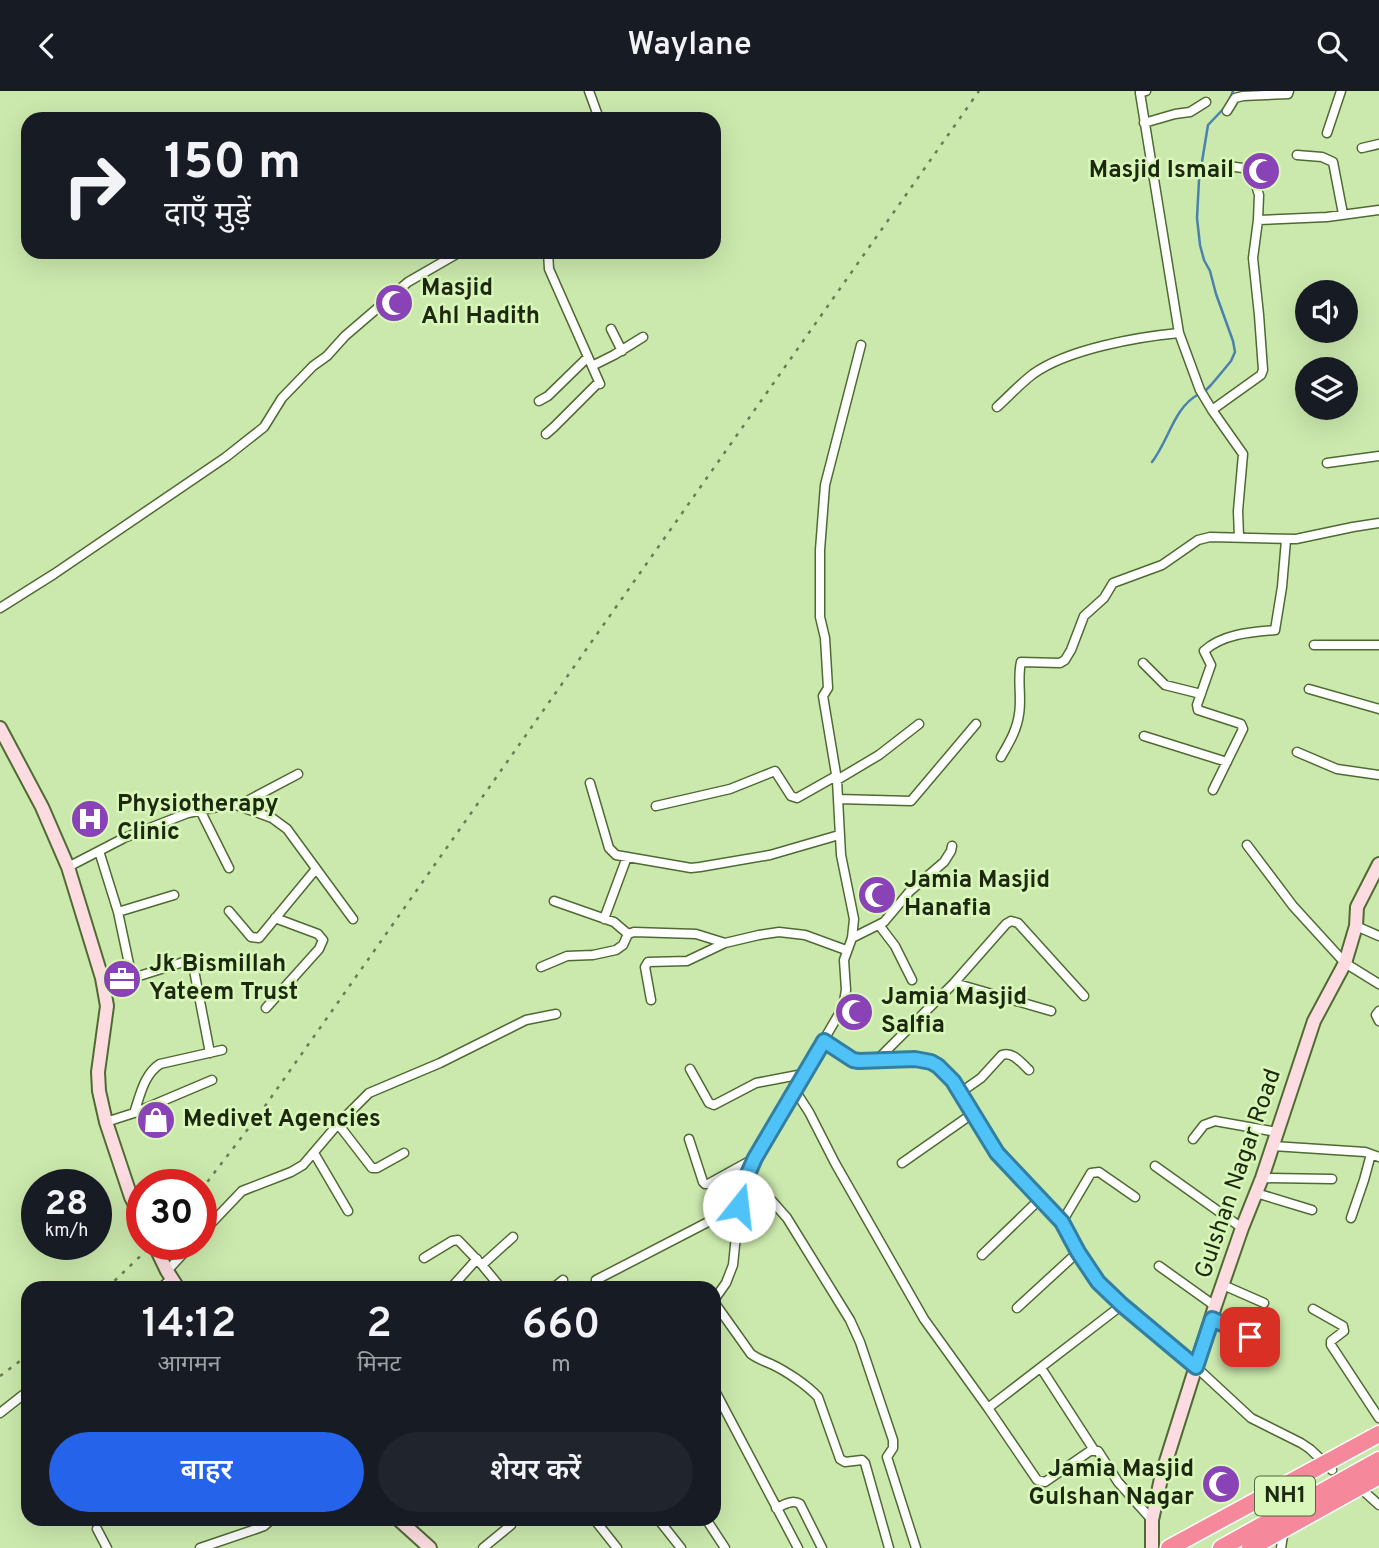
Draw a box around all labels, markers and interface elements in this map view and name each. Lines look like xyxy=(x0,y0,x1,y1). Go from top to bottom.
text: Waylane xyxy=(627,26,752,66)
icon: back xyxy=(28,27,66,65)
icon: search xyxy=(1313,27,1351,65)
text: 150 m xyxy=(164,134,301,196)
icon: right xyxy=(49,140,140,231)
mosque icon: Masjid Ismail xyxy=(1240,150,1282,192)
place label: Masjid Ismail xyxy=(1089,156,1234,186)
text: दाएँ मुड़ें xyxy=(164,196,251,236)
place label: Masjid Ahl Hadith xyxy=(421,274,540,332)
map controls xyxy=(1295,280,1358,420)
button: sound xyxy=(1295,280,1358,343)
mosque icon: Masjid Ahl Hadith xyxy=(373,282,415,324)
button: layers xyxy=(1295,357,1358,420)
place label: Physiotherapy Clinic xyxy=(117,790,279,848)
hospital icon: Physiotherapy Clinic xyxy=(69,798,111,840)
place label: Jamia Masjid Hanafia xyxy=(904,866,1050,924)
mosque icon: Jamia Masjid Hanafia xyxy=(856,874,898,916)
place label: Jk Bismillah Yateem Trust xyxy=(149,950,298,1008)
office icon: Jk Bismillah Yateem Trust xyxy=(101,958,143,1000)
place label: Jamia Masjid Salfia xyxy=(881,983,1027,1041)
mosque icon: Jamia Masjid Salfia xyxy=(833,991,875,1033)
street label: Gulshan Nagar Road xyxy=(1189,1065,1289,1283)
shop icon: Medivet Agencies xyxy=(135,1099,177,1141)
place label: Medivet Agencies xyxy=(183,1105,381,1135)
speed limit sign: 30 xyxy=(126,1169,217,1260)
position arrow xyxy=(702,1169,776,1243)
text: 28 xyxy=(45,1183,88,1227)
text: km/h xyxy=(45,1220,88,1243)
text: 14:12 xyxy=(142,1299,237,1352)
text: 2 xyxy=(366,1299,392,1352)
text: 660 xyxy=(522,1300,600,1353)
pin xyxy=(1220,1307,1280,1367)
icon: arrive xyxy=(1231,1318,1269,1356)
text: आगमन xyxy=(158,1351,221,1380)
text: मिनट xyxy=(357,1351,401,1380)
text: m xyxy=(551,1351,571,1380)
button: बाहर xyxy=(49,1432,364,1512)
button: शेयर करें xyxy=(378,1432,693,1512)
place label: Jamia Masjid Gulshan Nagar xyxy=(1029,1455,1194,1513)
mosque icon: Jamia Masjid Gulshan Nagar xyxy=(1200,1463,1242,1505)
road number: NH1 xyxy=(1255,1477,1315,1515)

